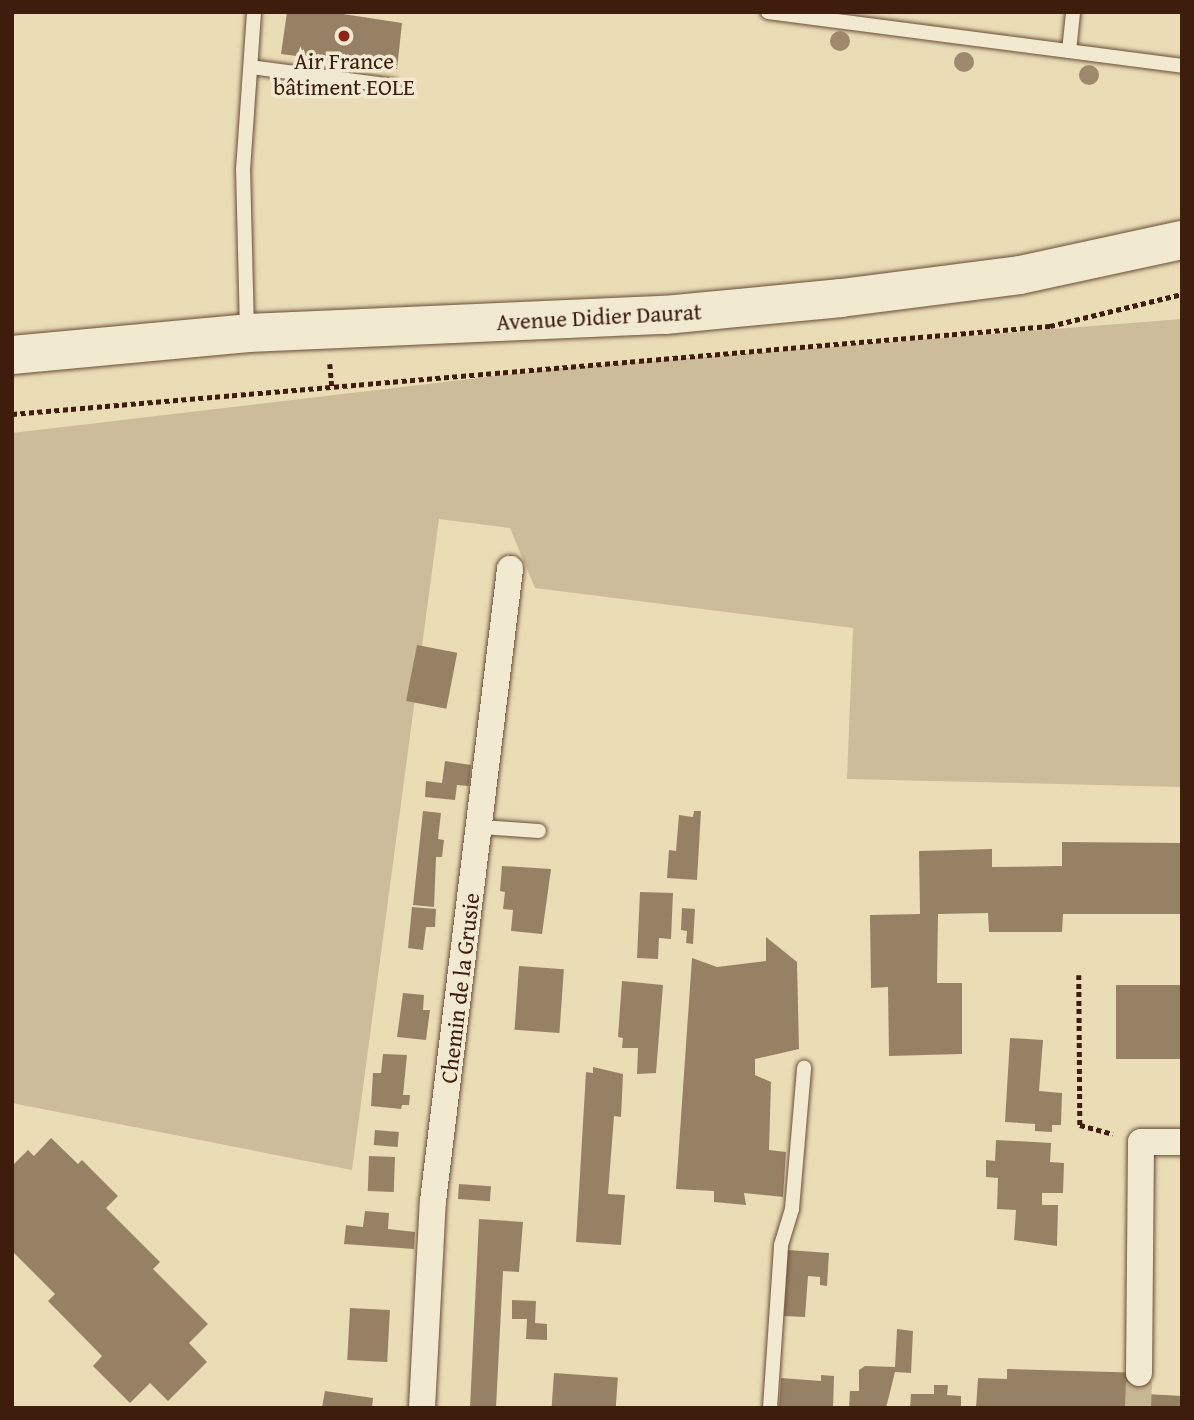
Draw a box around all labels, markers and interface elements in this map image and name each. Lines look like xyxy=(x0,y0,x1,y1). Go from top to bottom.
marker: Air France bâtiment EOLE xyxy=(336,28,352,44)
place label: Air France bâtiment EOLE xyxy=(273,47,415,101)
street label: Avenue Didier Daurat xyxy=(496,298,702,336)
street label: Chemin de la Grusie xyxy=(435,891,485,1085)

